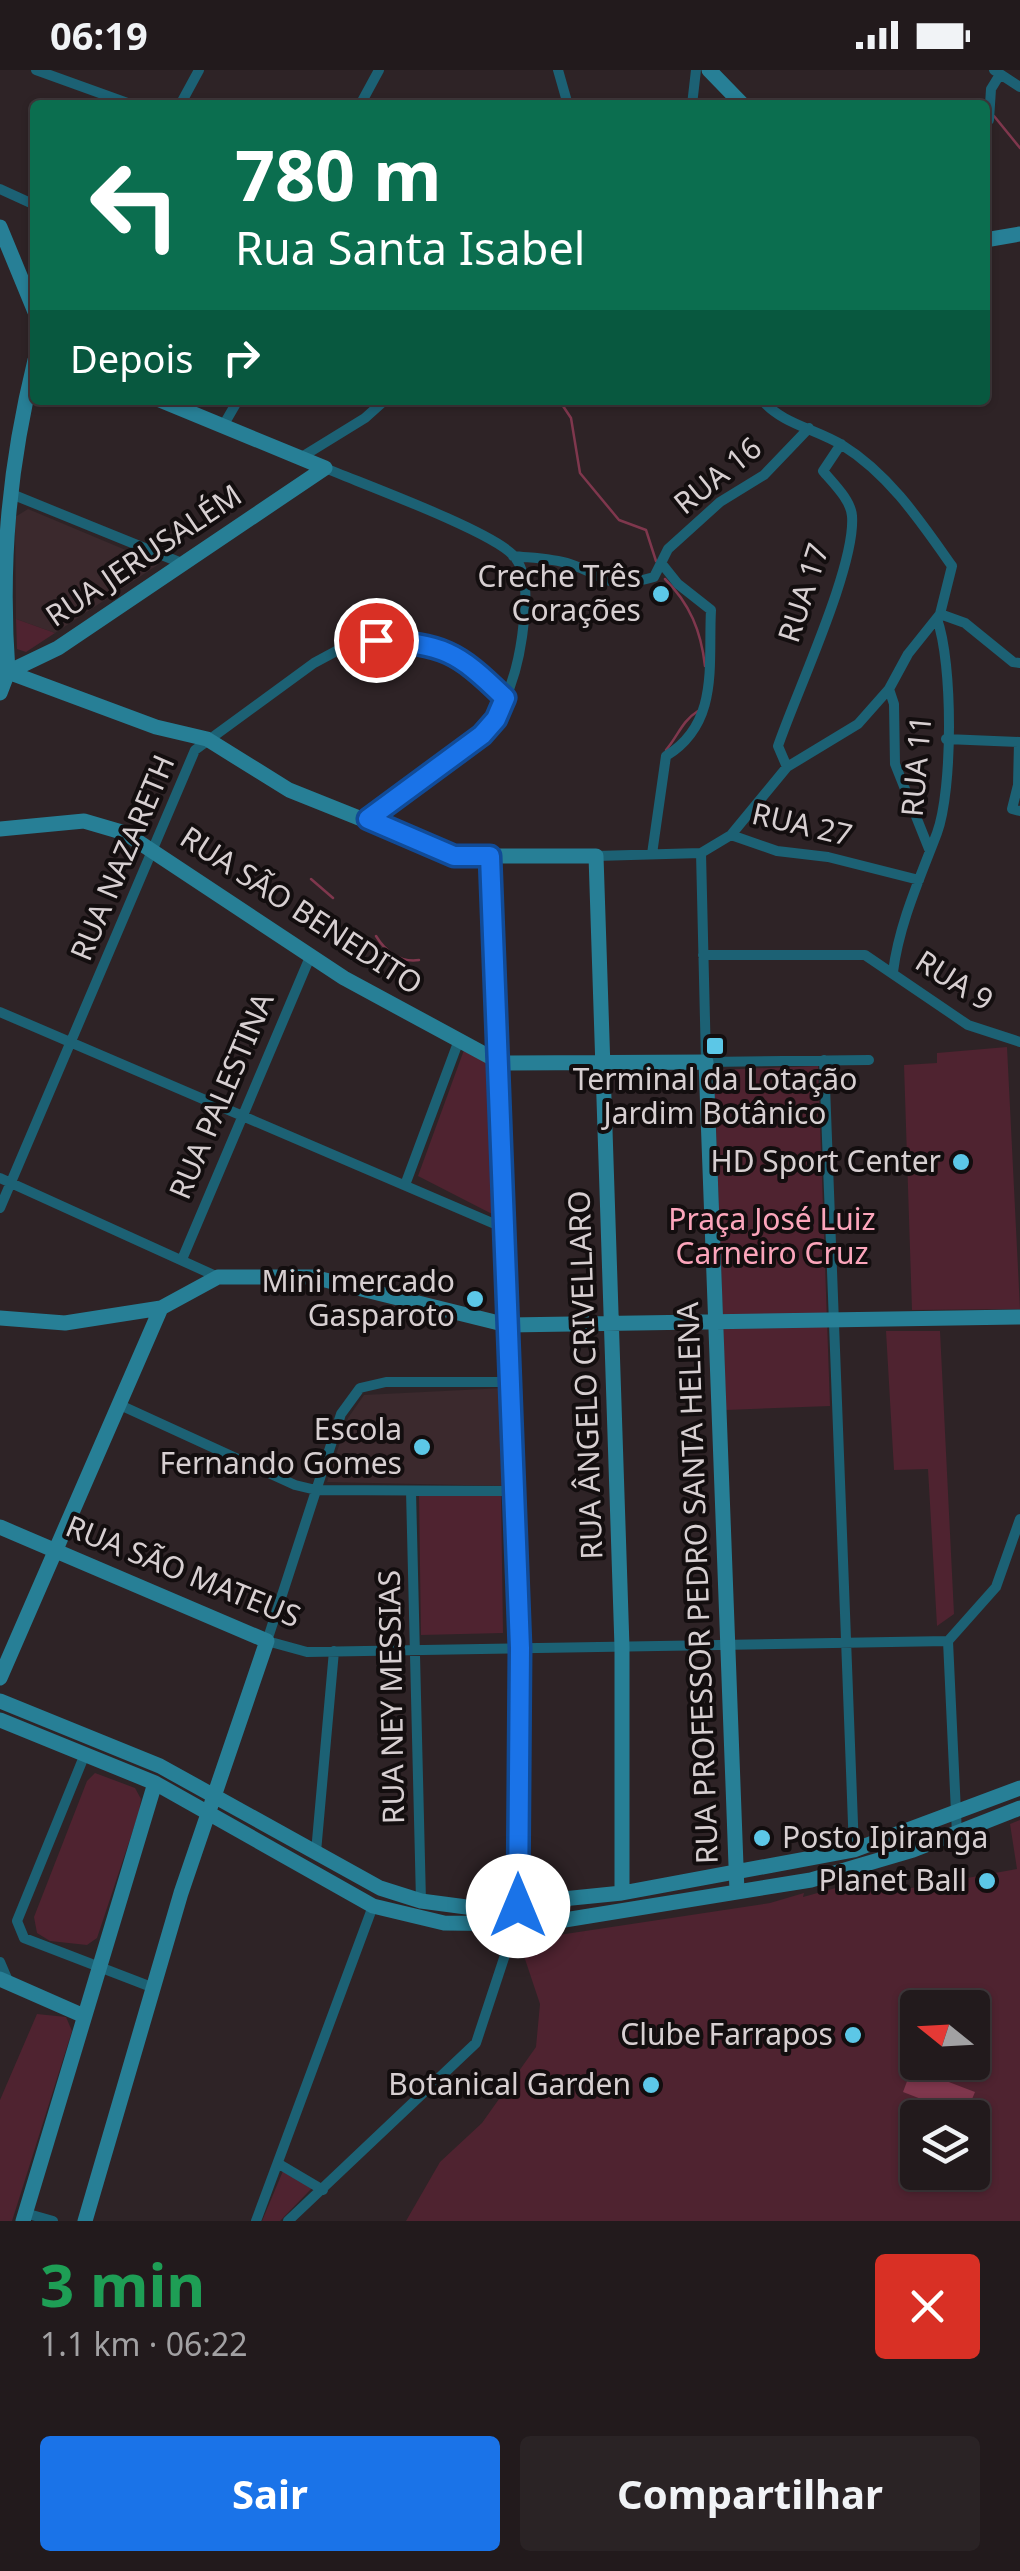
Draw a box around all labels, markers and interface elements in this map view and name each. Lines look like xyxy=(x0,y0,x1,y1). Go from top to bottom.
text: 06:19 xyxy=(50,9,148,61)
text: 780 m xyxy=(235,126,442,222)
icon: left xyxy=(70,140,200,270)
text: Rua Santa Isabel xyxy=(235,217,585,278)
icon: right xyxy=(214,330,269,385)
text: Depois xyxy=(70,332,194,384)
street label: RUA 16 xyxy=(665,427,769,523)
street label: RUA JERUSALÉM xyxy=(37,474,249,635)
street label: RUA 17 xyxy=(767,538,838,647)
place label: Creche Três Corações xyxy=(477,555,641,630)
marker: Creche Três Corações xyxy=(650,583,672,605)
pin xyxy=(334,598,419,683)
icon: arrive xyxy=(349,613,404,668)
street label: RUA 11 xyxy=(891,713,940,818)
street label: RUA NAZARETH xyxy=(60,748,183,967)
street label: RUA 27 xyxy=(748,792,856,855)
street label: RUA SÃO BENEDITO xyxy=(173,816,431,1003)
street label: RUA 9 xyxy=(908,940,1001,1019)
street label: RUA PALESTINA xyxy=(159,985,283,1205)
marker: Terminal da Lotação Jardim Botânico xyxy=(704,1035,726,1057)
place label: Terminal da Lotação Jardim Botânico xyxy=(573,1058,857,1133)
place label: HD Sport Center xyxy=(710,1140,941,1181)
marker: HD Sport Center xyxy=(950,1151,972,1173)
street label: RUA ÂNGELO CRIVELLARO xyxy=(558,1190,611,1560)
park label: Praça José Luiz Carneiro Cruz xyxy=(668,1198,876,1273)
place label: Mini mercado Gasparoto xyxy=(261,1260,455,1335)
marker: Mini mercado Gasparoto xyxy=(464,1288,486,1310)
street label: RUA PROFESSOR PEDRO SANTA HELENA xyxy=(666,1300,727,1865)
place label: Escola Fernando Gomes xyxy=(159,1408,402,1483)
marker: Escola Fernando Gomes xyxy=(411,1436,433,1458)
street label: RUA SÃO MATEUS xyxy=(60,1505,307,1636)
street label: RUA NEY MESSIAS xyxy=(368,1570,413,1824)
place label: Posto Ipiranga xyxy=(782,1816,988,1857)
marker: Posto Ipiranga xyxy=(751,1827,773,1849)
position arrow xyxy=(466,1854,570,1958)
place label: Planet Ball xyxy=(818,1859,967,1900)
marker: Planet Ball xyxy=(976,1870,998,1892)
north arrow xyxy=(900,1990,990,2080)
map controls xyxy=(900,1990,990,2190)
place label: Clube Farrapos xyxy=(620,2013,833,2054)
marker: Clube Farrapos xyxy=(842,2024,864,2046)
place label: Botanical Garden xyxy=(388,2063,631,2104)
marker: Botanical Garden xyxy=(640,2074,662,2096)
button: layers xyxy=(900,2100,990,2190)
text: 3 min xyxy=(40,2243,205,2325)
button: close xyxy=(875,2254,980,2359)
text: 1.1 km · 06:22 xyxy=(40,2322,248,2365)
button: Sair xyxy=(40,2436,500,2551)
button: Compartilhar xyxy=(520,2436,980,2551)

